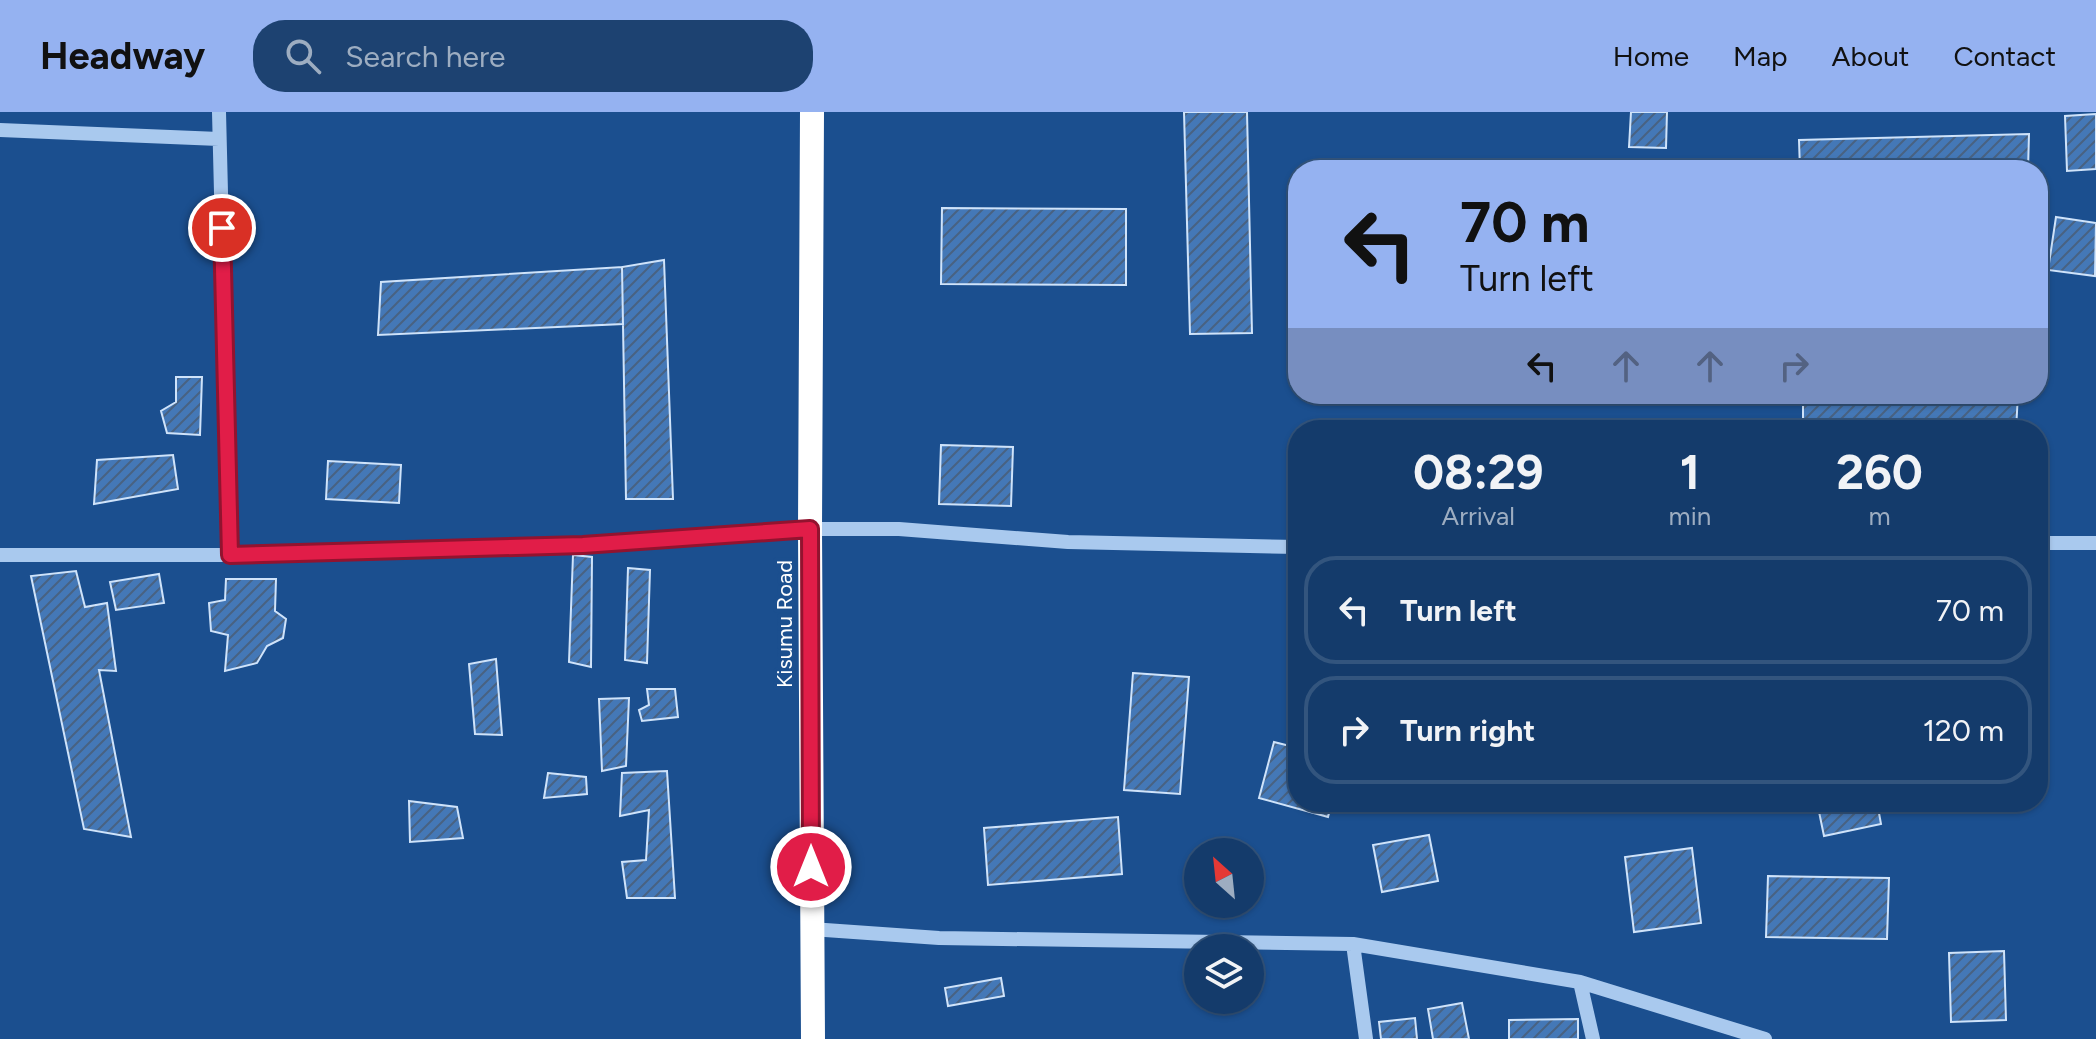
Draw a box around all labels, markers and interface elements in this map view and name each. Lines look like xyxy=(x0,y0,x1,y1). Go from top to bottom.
search box xyxy=(253,20,813,92)
text: Headway xyxy=(40,33,205,79)
icon: search xyxy=(281,34,325,78)
text: Search here xyxy=(345,38,505,75)
text: Home xyxy=(1613,39,1689,73)
text: Map xyxy=(1733,39,1788,73)
text: About xyxy=(1832,39,1909,73)
text: Contact xyxy=(1953,39,2056,73)
text: 70 m xyxy=(1460,189,1590,256)
icon: left xyxy=(1328,192,1432,296)
pin xyxy=(188,194,256,262)
icon: arrive xyxy=(200,206,244,250)
text: Turn left xyxy=(1460,257,1594,300)
icon: left xyxy=(1520,344,1564,388)
icon: ahead xyxy=(1604,344,1648,388)
icon: ahead xyxy=(1688,344,1732,388)
icon: right xyxy=(1772,344,1816,388)
text: 08:29 xyxy=(1413,443,1544,501)
text: 1 xyxy=(1680,443,1700,501)
text: 260 xyxy=(1836,443,1923,501)
text: Arrival xyxy=(1442,500,1515,532)
text: min xyxy=(1669,500,1711,532)
text: m xyxy=(1869,500,1891,532)
street label: Kisumu Road xyxy=(771,560,798,688)
icon: left xyxy=(1332,588,1376,632)
text: Turn left xyxy=(1400,592,1517,629)
text: 70 m xyxy=(1936,592,2004,629)
icon: right xyxy=(1332,708,1376,752)
text: Turn right xyxy=(1400,712,1535,749)
text: 120 m xyxy=(1923,712,2004,749)
position arrow xyxy=(769,825,853,909)
north arrow xyxy=(1184,838,1264,918)
map controls xyxy=(1184,838,1264,1014)
button: layers xyxy=(1184,934,1264,1014)

